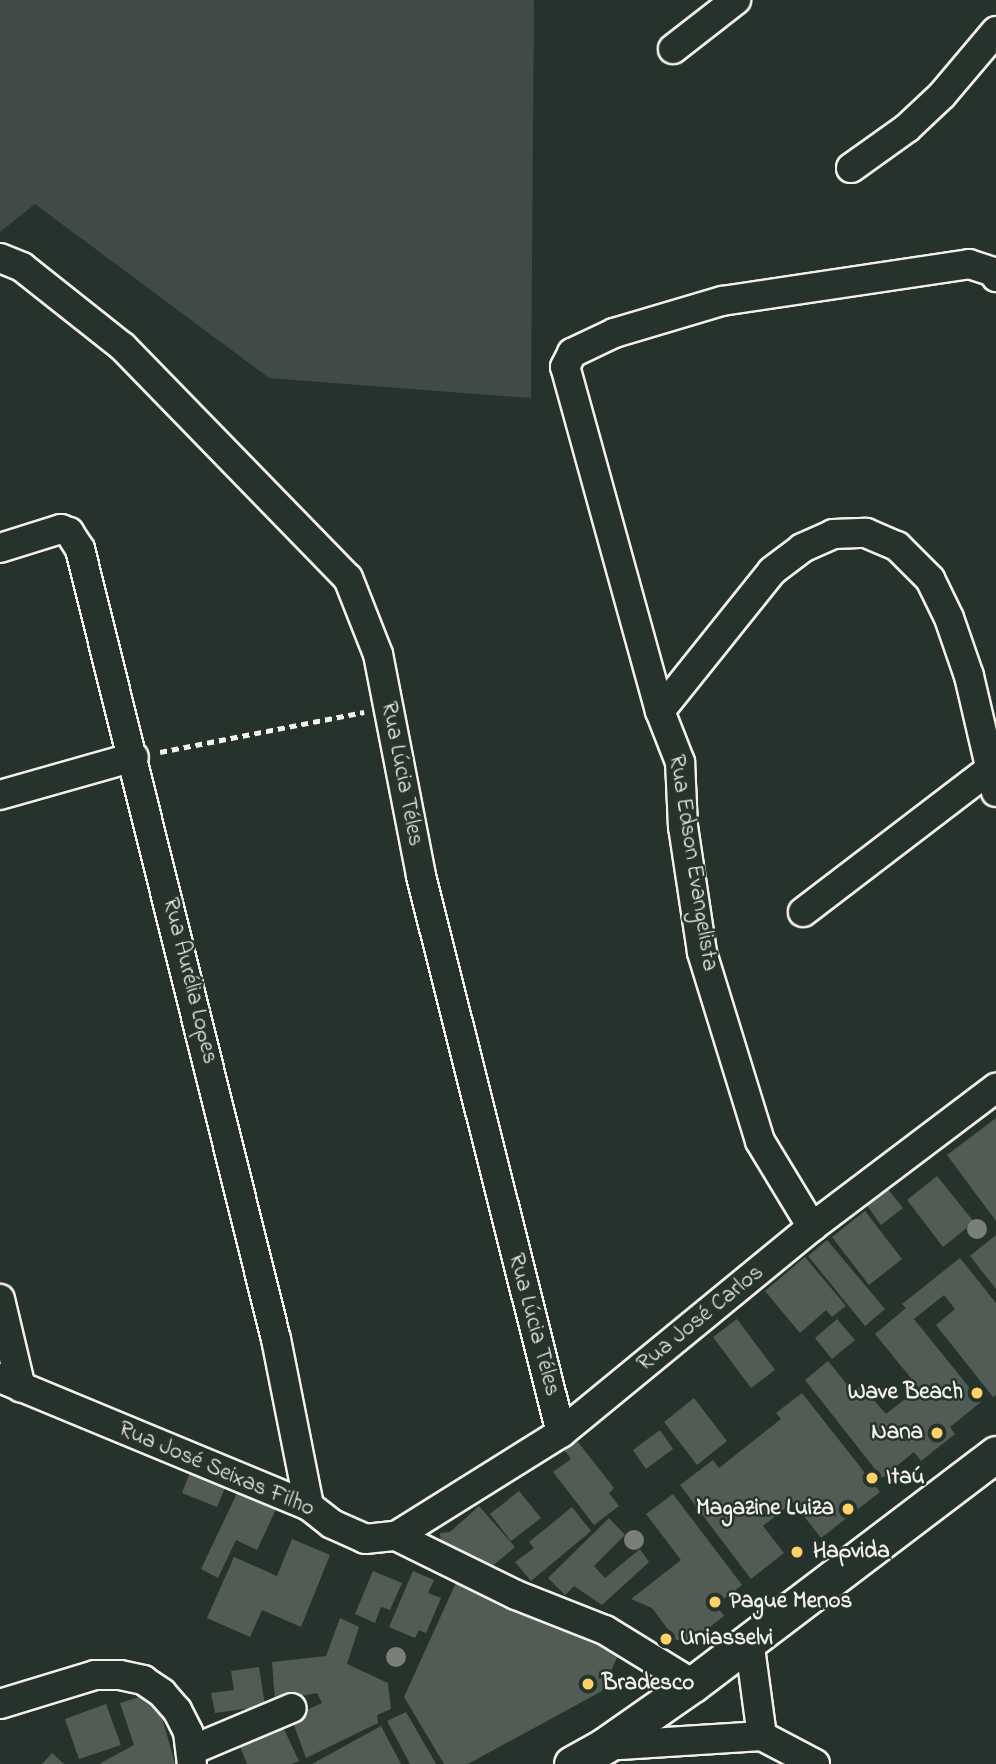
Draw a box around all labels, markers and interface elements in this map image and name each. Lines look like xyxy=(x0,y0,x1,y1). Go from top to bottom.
street label: Rua Lúcia Téles xyxy=(373,699,429,849)
street label: Rua Edson Evangelista xyxy=(661,753,723,973)
street label: Rua Aurélia Lopes xyxy=(155,895,223,1067)
street label: Rua Lúcia Téles xyxy=(501,1251,565,1399)
street label: Rua José Carlos xyxy=(632,1260,770,1378)
place label: Wave Beach xyxy=(848,1379,963,1407)
marker: Wave Beach xyxy=(969,1385,985,1401)
street label: Rua José Seixas Filho xyxy=(114,1416,318,1524)
place label: Nana xyxy=(871,1419,923,1447)
marker: Nana xyxy=(929,1425,945,1441)
place label: Itaú xyxy=(886,1464,925,1492)
marker: Itaú xyxy=(864,1470,880,1486)
place label: Magazine Luiza xyxy=(696,1495,834,1523)
marker: Magazine Luiza xyxy=(840,1501,856,1517)
place label: Hapvida xyxy=(813,1538,890,1566)
marker: Hapvida xyxy=(787,1542,807,1562)
place label: Pague Menos xyxy=(729,1588,852,1616)
marker: Pague Menos xyxy=(707,1594,723,1610)
place label: Uniasselvi xyxy=(680,1625,773,1653)
marker: Uniasselvi xyxy=(658,1631,674,1647)
place label: Bradesco xyxy=(602,1670,694,1698)
marker: Bradesco xyxy=(580,1676,596,1692)

